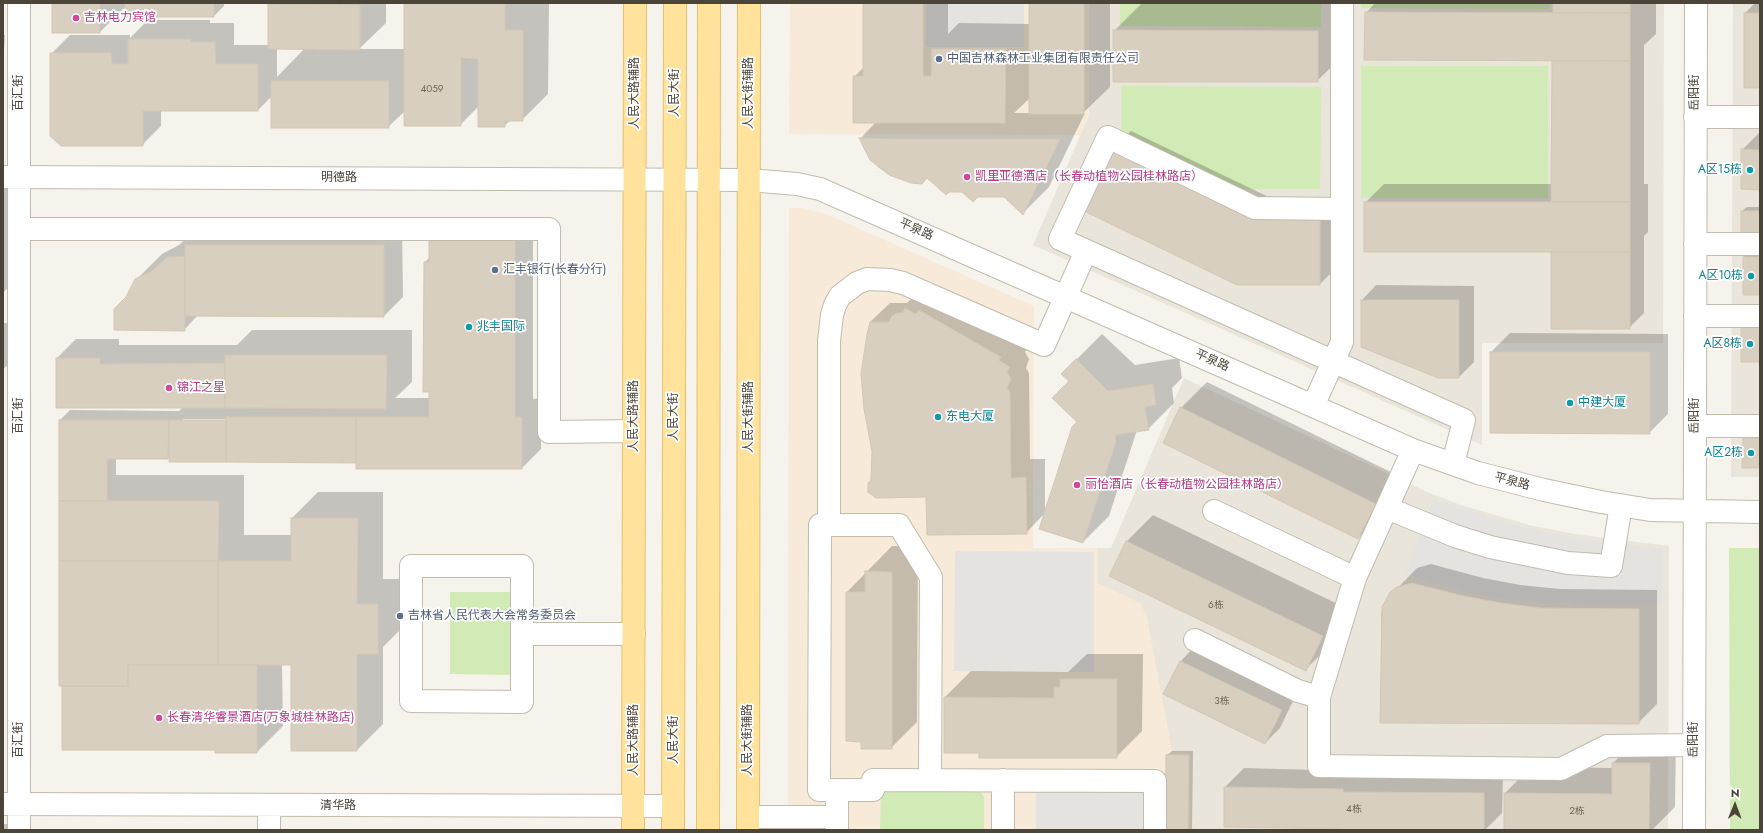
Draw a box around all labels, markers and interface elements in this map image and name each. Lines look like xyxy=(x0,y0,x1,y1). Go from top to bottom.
place label: 吉林电力宾馆 xyxy=(84,11,156,25)
marker: 吉林电力宾馆 xyxy=(71,13,81,23)
place label: 中国吉林森林工业集团有限责任公司 xyxy=(947,52,1139,66)
marker: 中国吉林森林工业集团有限责任公司 xyxy=(934,54,944,64)
street label: 人民大路辅路 xyxy=(628,57,642,129)
street label: 人民大街辅路 xyxy=(742,57,756,129)
street label: 人民大街 xyxy=(668,69,682,117)
street label: 百汇街 xyxy=(12,75,26,111)
street label: 岳阳街 xyxy=(1688,75,1702,111)
house number: 4059 xyxy=(420,84,444,96)
place label: A区15栋 xyxy=(1698,163,1742,177)
marker: A区15栋 xyxy=(1745,165,1755,175)
place label: 凯里亚德酒店（长春动植物公园桂林路店） xyxy=(975,170,1203,184)
street label: 明德路 xyxy=(321,171,357,185)
marker: 凯里亚德酒店（长春动植物公园桂林路店） xyxy=(962,172,972,182)
street label: 平泉路 xyxy=(897,216,935,244)
place label: 汇丰银行(长春分行) xyxy=(503,263,606,277)
marker: 汇丰银行(长春分行) xyxy=(490,265,500,275)
place label: A区10栋 xyxy=(1698,269,1743,283)
marker: A区10栋 xyxy=(1746,271,1756,281)
place label: 兆丰国际 xyxy=(477,320,525,334)
marker: 兆丰国际 xyxy=(464,322,474,332)
place label: A区8栋 xyxy=(1704,337,1742,351)
marker: A区8栋 xyxy=(1745,339,1755,349)
street label: 平泉路 xyxy=(1193,347,1231,375)
street label: 人民大路辅路 xyxy=(627,380,641,452)
place label: 锦江之星 xyxy=(177,381,225,395)
street label: 人民大街辅路 xyxy=(742,381,756,453)
marker: 锦江之星 xyxy=(164,383,174,393)
street label: 人民大街 xyxy=(667,393,681,441)
place label: 中建大厦 xyxy=(1578,396,1626,410)
street label: 百汇街 xyxy=(12,398,26,434)
marker: 中建大厦 xyxy=(1565,398,1575,408)
street label: 岳阳街 xyxy=(1688,398,1702,434)
place label: 东电大厦 xyxy=(946,410,994,424)
marker: 东电大厦 xyxy=(933,412,943,422)
place label: A区2栋 xyxy=(1704,446,1743,460)
marker: A区2栋 xyxy=(1746,448,1756,458)
street label: 平泉路 xyxy=(1493,470,1531,494)
place label: 丽怡酒店（长春动植物公园桂林路店） xyxy=(1085,478,1289,492)
marker: 丽怡酒店（长春动植物公园桂林路店） xyxy=(1072,480,1082,490)
house number: 6栋 xyxy=(1208,600,1224,612)
place label: 吉林省人民代表大会常务委员会 xyxy=(408,609,576,623)
marker: 吉林省人民代表大会常务委员会 xyxy=(395,611,405,621)
house number: 3栋 xyxy=(1214,696,1230,708)
street label: 人民大路辅路 xyxy=(627,704,641,776)
street label: 人民大街辅路 xyxy=(741,704,755,776)
place label: 长春清华睿景酒店(万象城桂林路店) xyxy=(167,711,354,725)
marker: 长春清华睿景酒店(万象城桂林路店) xyxy=(154,713,164,723)
street label: 人民大街 xyxy=(667,716,681,764)
street label: 百汇街 xyxy=(12,722,26,758)
street label: 岳阳街 xyxy=(1687,722,1701,758)
north arrow xyxy=(1715,785,1755,825)
text: N xyxy=(1731,785,1740,801)
street label: 清华路 xyxy=(320,799,356,813)
house number: 4栋 xyxy=(1346,804,1362,816)
house number: 2栋 xyxy=(1569,806,1585,818)

